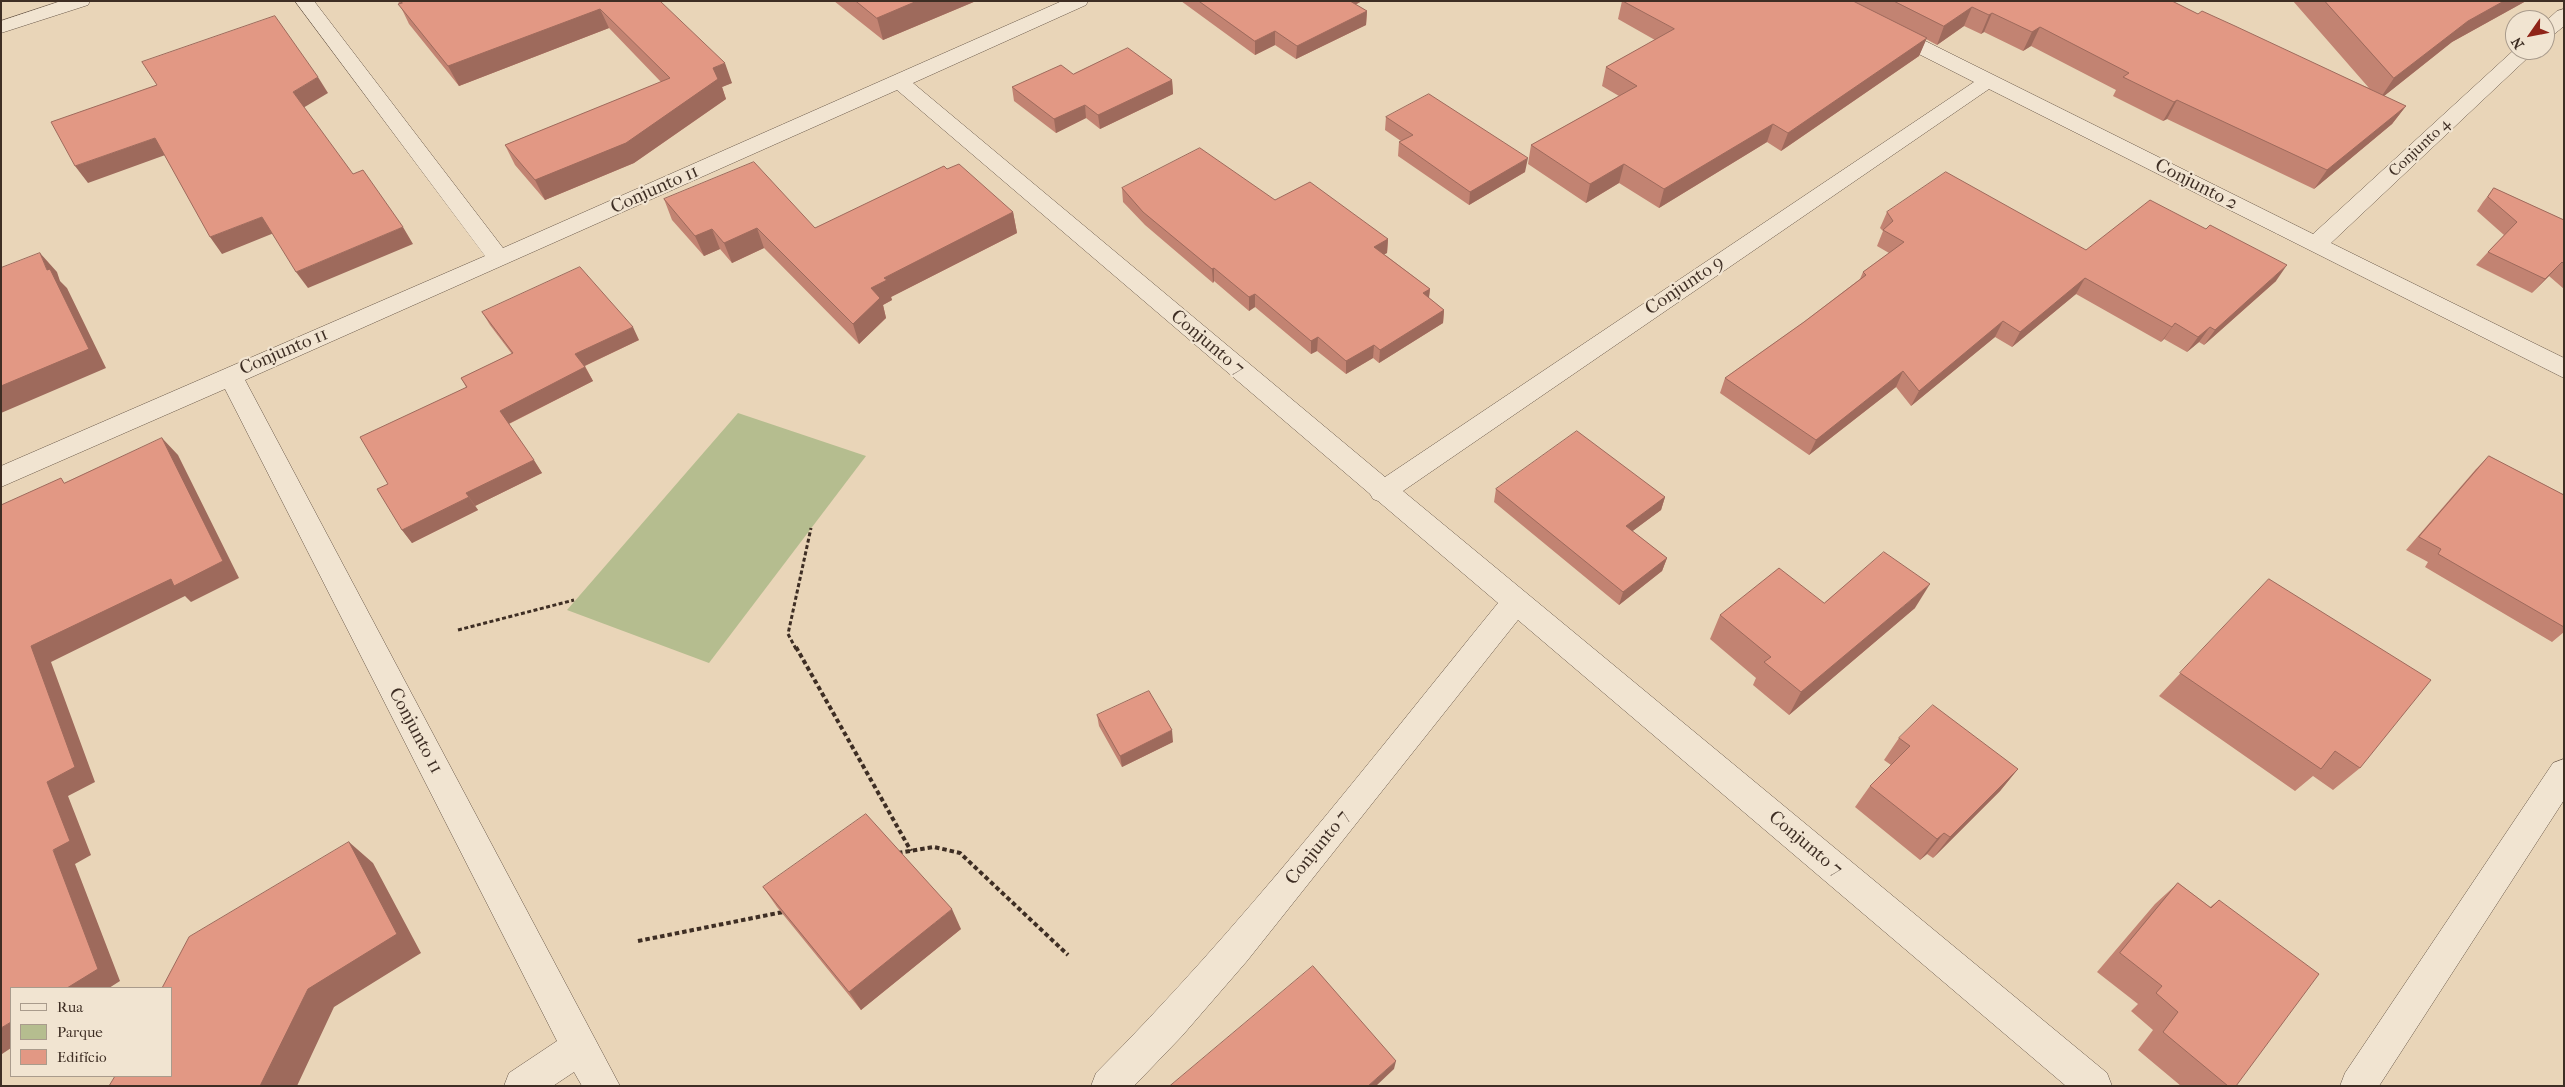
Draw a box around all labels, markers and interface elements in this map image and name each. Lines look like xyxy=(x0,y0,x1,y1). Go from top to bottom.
north arrow xyxy=(2505,10,2555,60)
text: N xyxy=(2508,34,2528,52)
street label: Conjunto 4 xyxy=(2385,115,2455,181)
street label: Conjunto 2 xyxy=(2151,154,2241,216)
street label: Conjunto 11 xyxy=(608,161,702,219)
street label: Conjunto 9 xyxy=(1641,251,1729,321)
street label: Conjunto 7 xyxy=(1165,306,1249,380)
street label: Conjunto 11 xyxy=(236,323,332,381)
street label: Conjunto 11 xyxy=(383,684,447,778)
street label: Conjunto 7 xyxy=(1281,806,1355,890)
street label: Conjunto 7 xyxy=(1763,807,1847,881)
legend xyxy=(10,987,172,1077)
text: Rua xyxy=(57,998,83,1016)
text: Parque xyxy=(57,1023,103,1041)
text: Edifício xyxy=(57,1048,107,1066)

